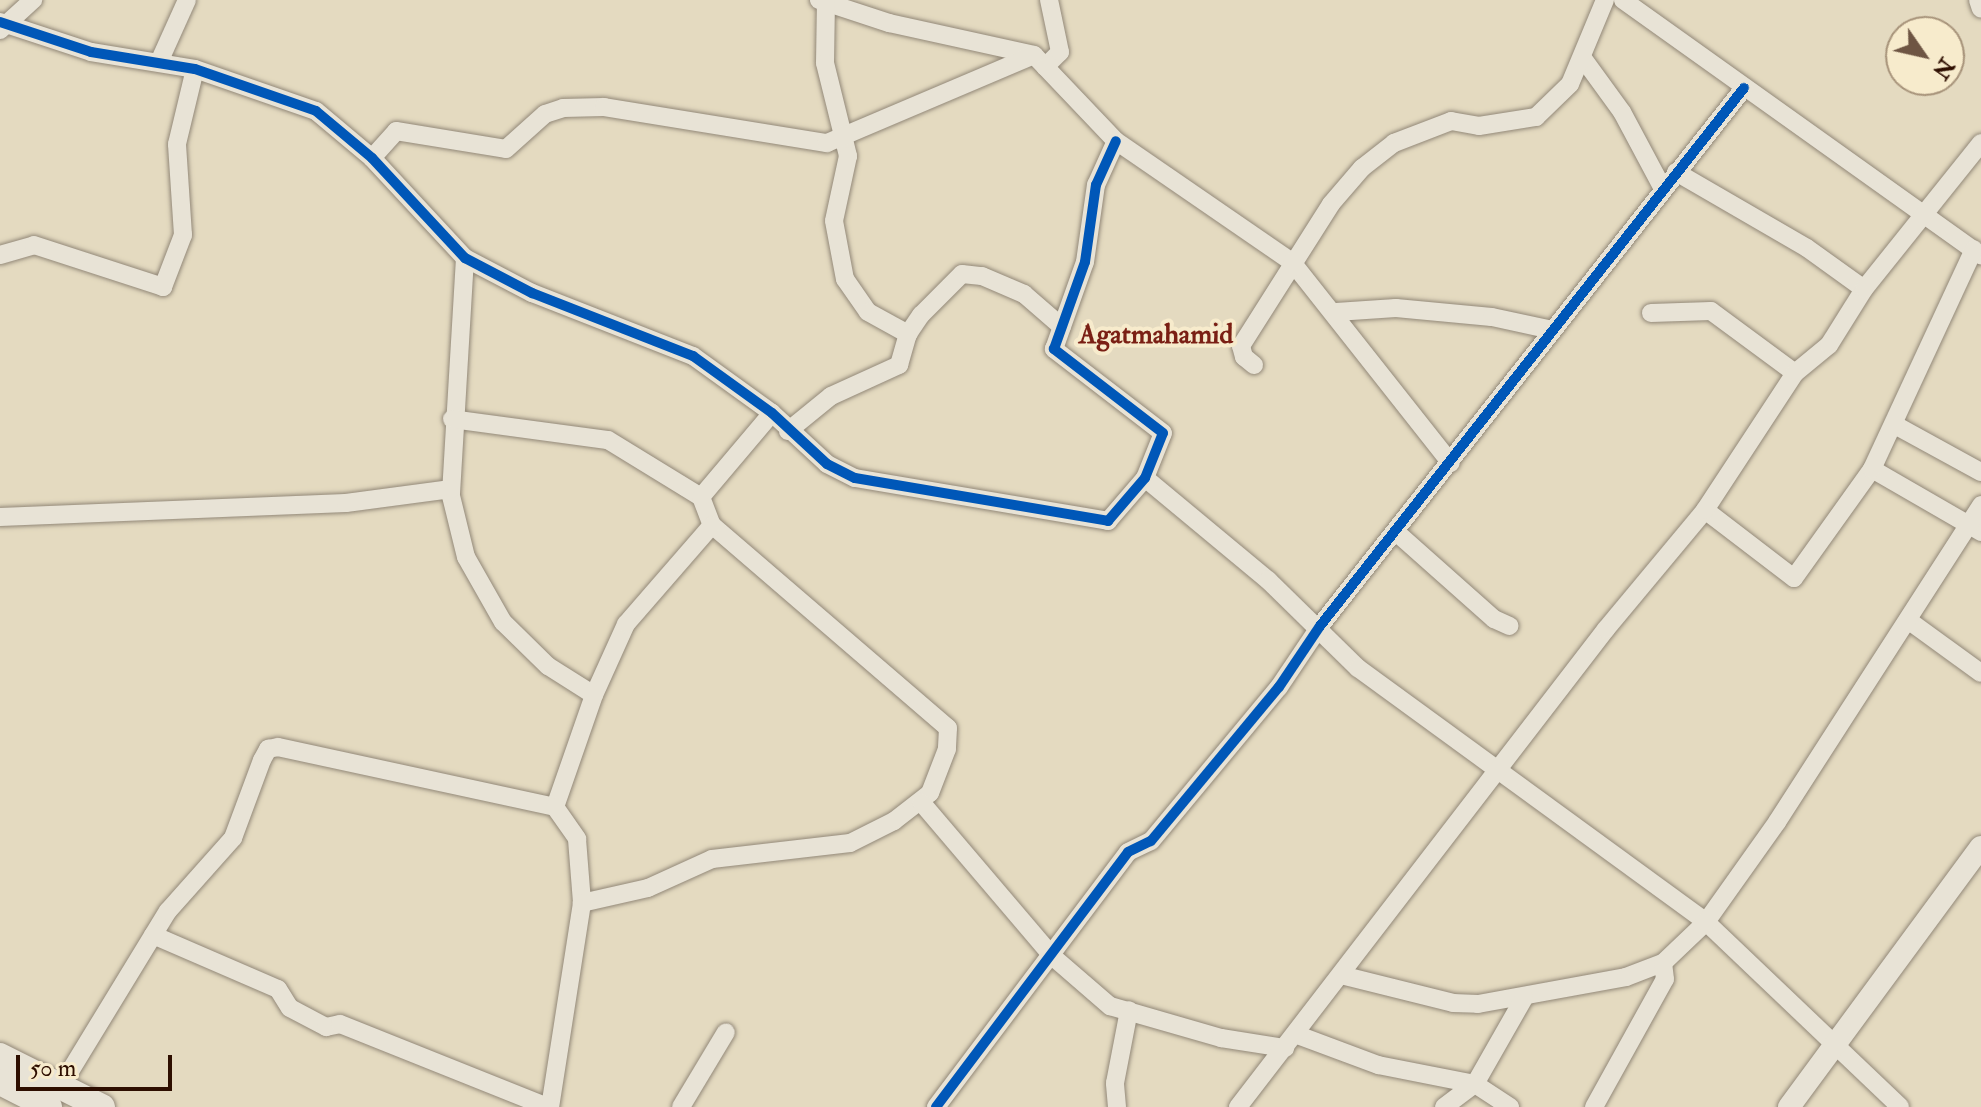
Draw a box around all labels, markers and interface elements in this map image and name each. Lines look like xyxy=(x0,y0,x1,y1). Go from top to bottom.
north arrow xyxy=(1885,16,1965,96)
text: N xyxy=(1926,52,1960,84)
district label: Agatmahamid xyxy=(1079,318,1233,352)
scale bar xyxy=(20,1039,176,1089)
text: 50 m xyxy=(30,1053,76,1084)

